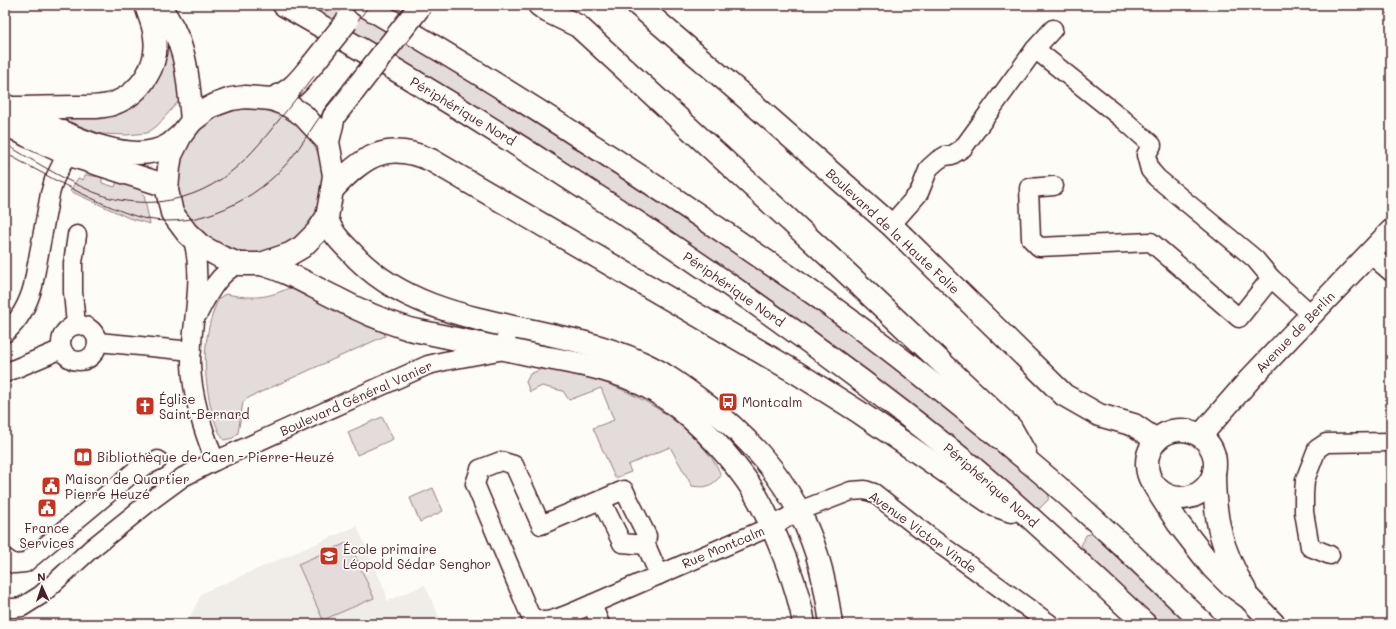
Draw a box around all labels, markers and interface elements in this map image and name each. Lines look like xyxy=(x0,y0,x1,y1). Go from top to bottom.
street label: Périphérique Nord xyxy=(407,72,519,149)
street label: Boulevard de la Haute Folie xyxy=(823,164,964,297)
street label: Périphérique Nord xyxy=(680,247,788,330)
street label: Avenue de Berlin xyxy=(1251,287,1338,376)
street label: Boulevard Général Vanier xyxy=(277,356,435,439)
place label: Église Saint-Bernard xyxy=(159,390,250,422)
bus stop icon: Montcalm xyxy=(717,391,739,413)
place label: Montcalm xyxy=(742,393,802,410)
church icon: Église Saint-Bernard xyxy=(134,395,156,417)
street label: Périphérique Nord xyxy=(940,439,1042,530)
library icon: Bibliothèque de Caen - Pierre-Heuzé xyxy=(72,446,94,468)
place label: Bibliothèque de Caen - Pierre-Heuzé xyxy=(97,448,334,465)
place label: Maison de Quartier Pierre Heuzé xyxy=(65,470,189,502)
public building icon: Maison de Quartier Pierre Heuzé xyxy=(40,475,62,497)
street label: Avenue Victor Vinde xyxy=(866,487,981,576)
public building icon: France Services xyxy=(36,497,58,519)
place label: France Services xyxy=(20,519,74,551)
street label: Rue Montcalm xyxy=(679,522,767,572)
place label: École primaire Léopold Sédar Senghor xyxy=(343,540,491,572)
school or university icon: École primaire Léopold Sédar Senghor xyxy=(318,545,340,567)
north arrow xyxy=(22,567,62,607)
text: N xyxy=(37,569,46,584)

